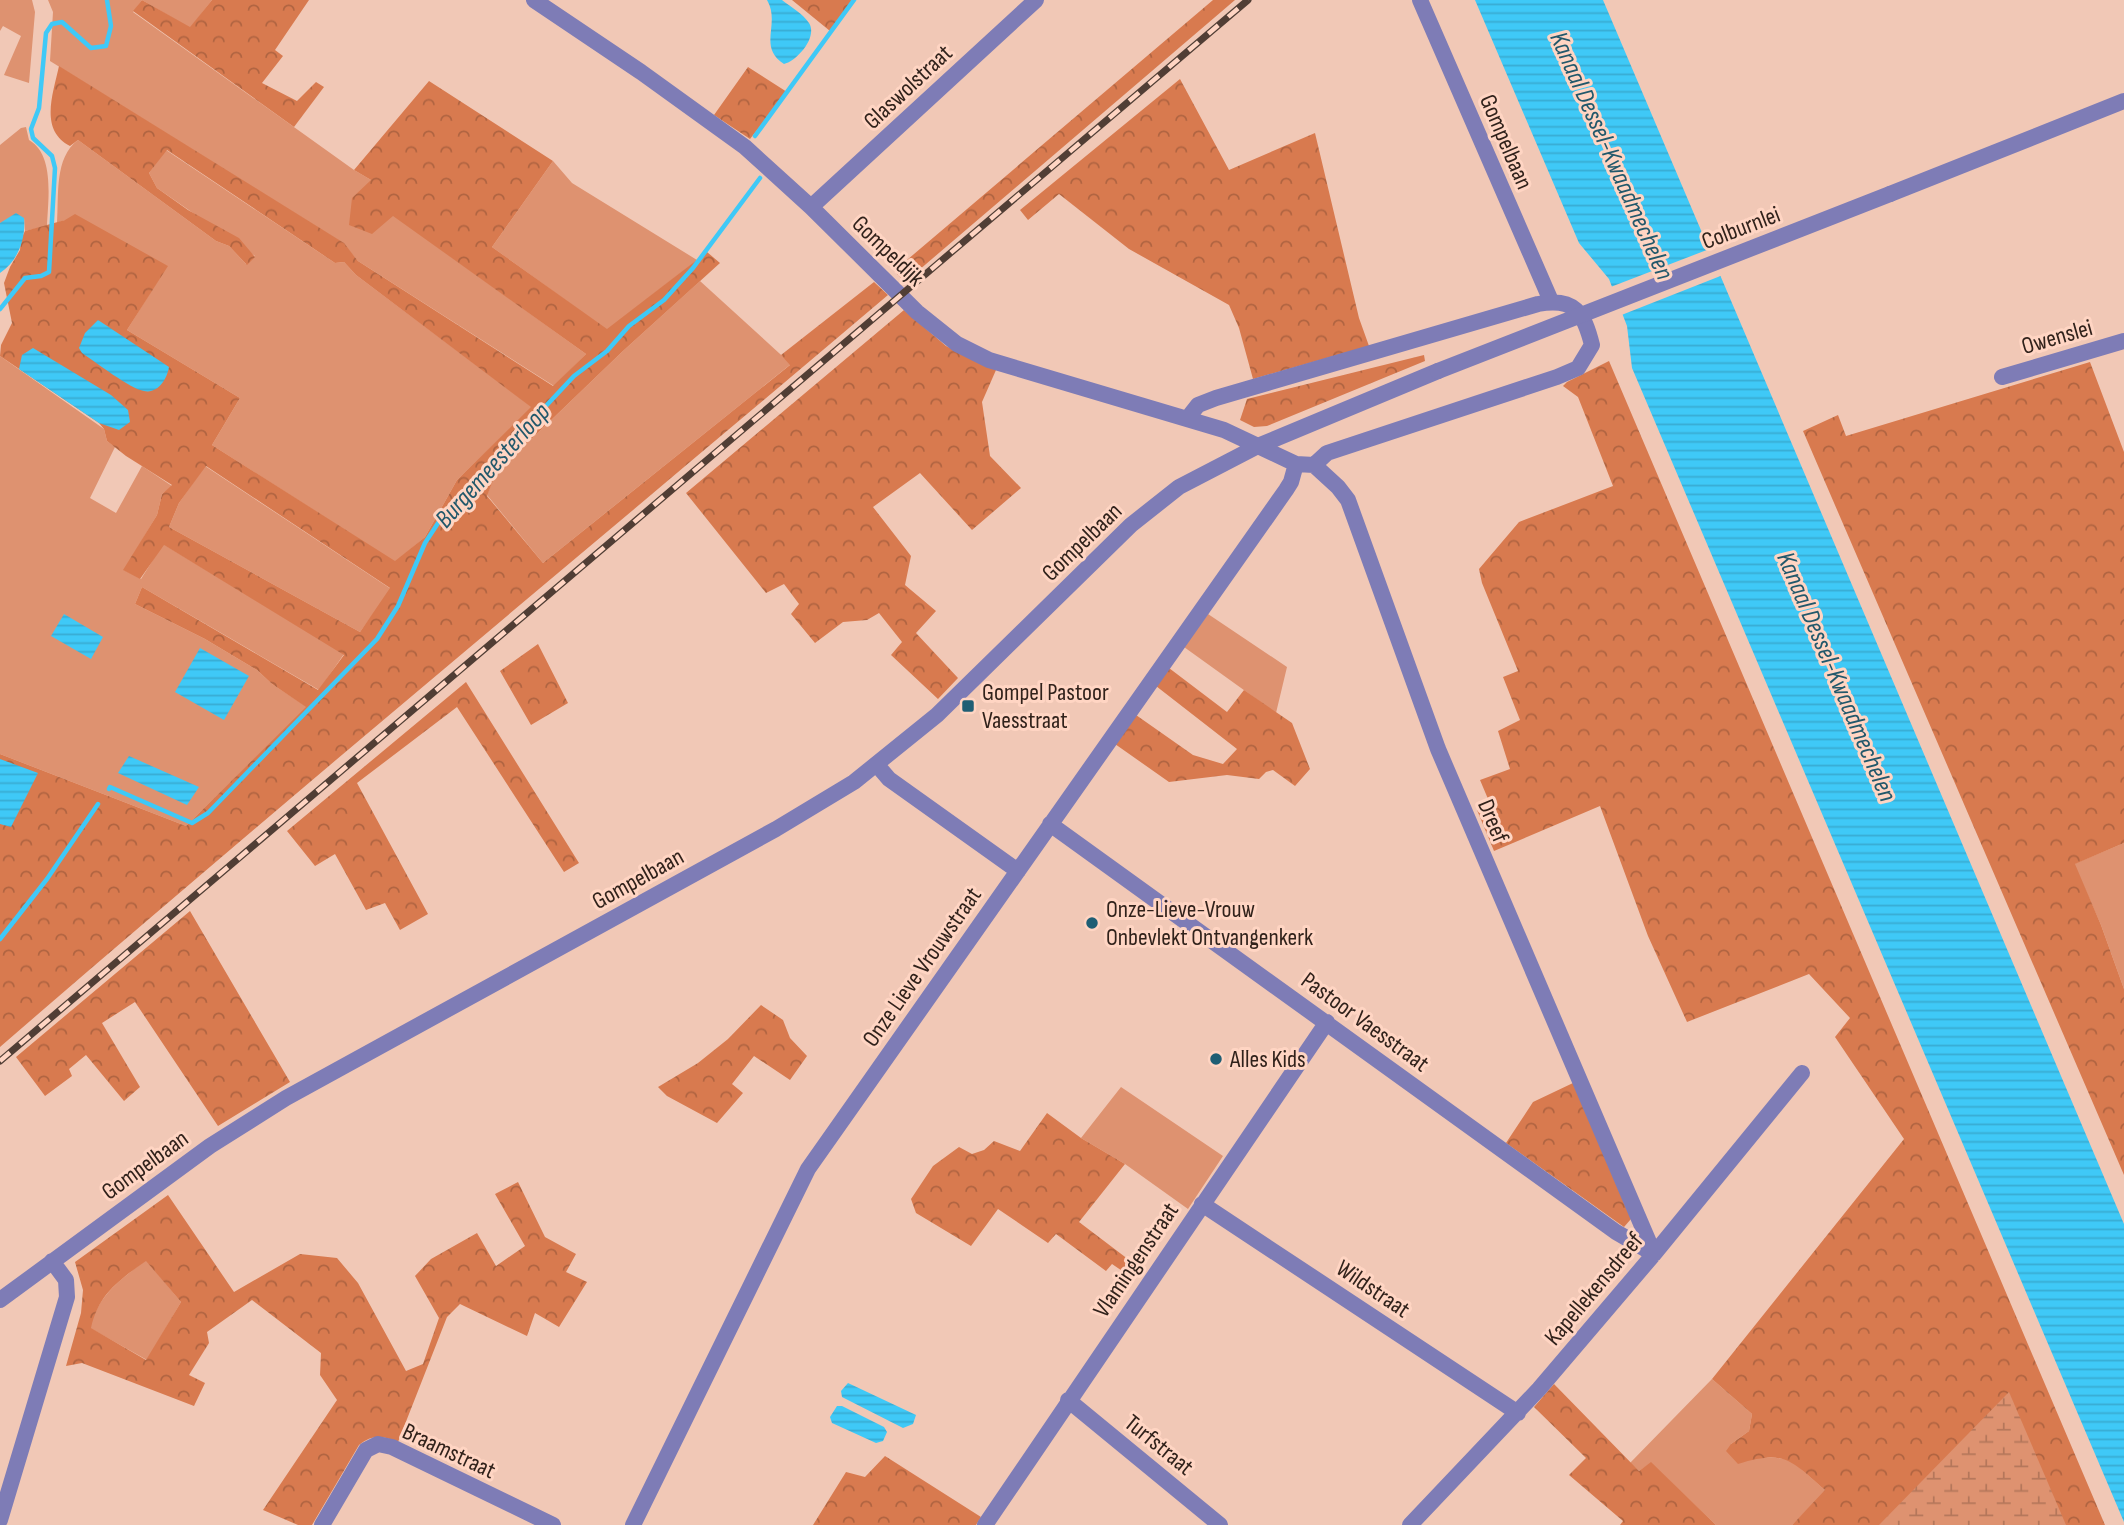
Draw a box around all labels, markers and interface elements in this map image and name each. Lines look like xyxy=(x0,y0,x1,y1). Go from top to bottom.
water label: Kanaal Dessel-Kwaadmechelen xyxy=(1542,27,1680,285)
street label: Glaswolstraat xyxy=(858,39,958,135)
street label: Gompelbaan xyxy=(1473,90,1539,194)
street label: Colburnlei xyxy=(1698,200,1784,256)
street label: Gompeldijk xyxy=(846,210,930,292)
street label: Owenslei xyxy=(2018,313,2096,361)
water label: Burgemeesterloop xyxy=(429,397,557,535)
street label: Gompelbaan xyxy=(1036,497,1128,587)
water label: Kanaal Dessel-Kwaadmechelen xyxy=(1769,548,1903,807)
place label: Gompel Pastoor Vaesstraat xyxy=(982,678,1109,735)
marker: Gompel Pastoor Vaesstraat xyxy=(960,698,976,714)
street label: Dreef xyxy=(1471,795,1515,848)
street label: Gompelbaan xyxy=(587,842,689,916)
street label: Onze Lieve Vrouwstraat xyxy=(856,882,988,1052)
place label: Onze-Lieve-Vrouw Onbevlekt Ontvangenkerk xyxy=(1106,895,1313,952)
marker: Onze-Lieve-Vrouw Onbevlekt Ontvangenkerk xyxy=(1084,915,1100,931)
street label: Pastoor Vaesstraat xyxy=(1295,966,1435,1078)
place label: Alles Kids xyxy=(1229,1045,1306,1074)
marker: Alles Kids xyxy=(1208,1051,1224,1067)
street label: Gompelbaan xyxy=(96,1124,194,1206)
street label: Vlamingenstraat xyxy=(1087,1197,1185,1323)
street label: Kapellekensdreef xyxy=(1538,1226,1650,1351)
street label: Wildstraat xyxy=(1331,1254,1415,1324)
street label: Turfstraat xyxy=(1119,1408,1199,1482)
street label: Braamstraat xyxy=(398,1417,500,1485)

